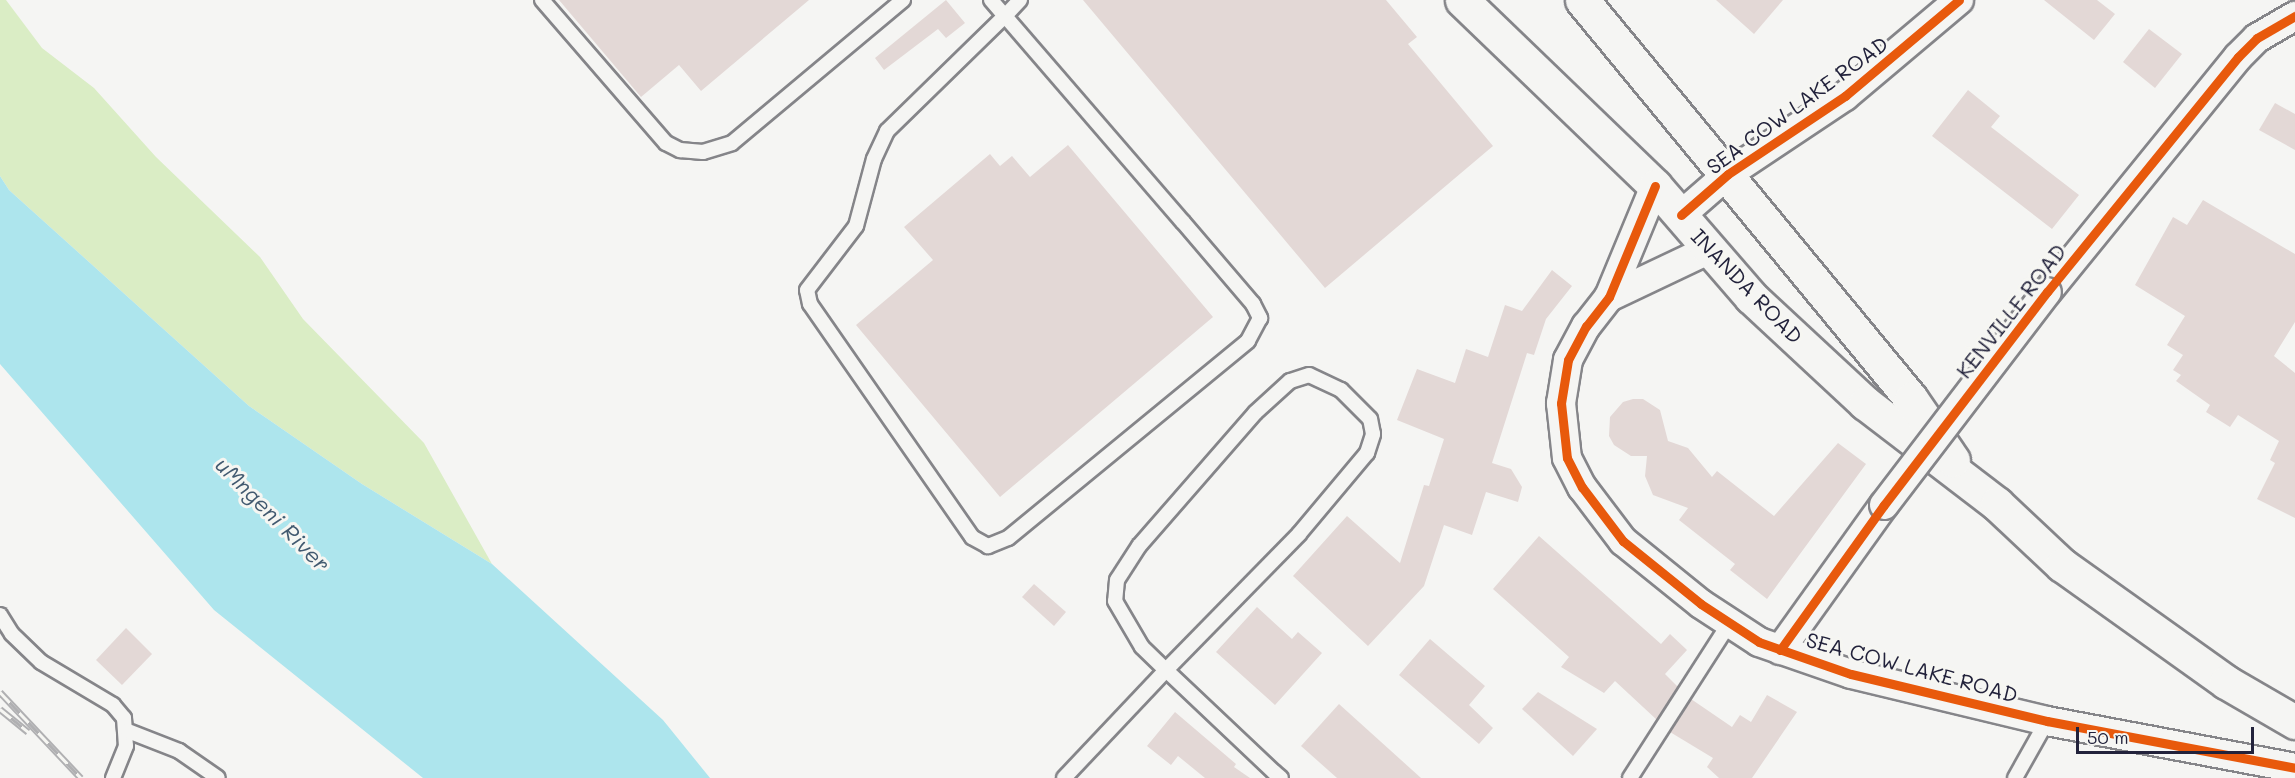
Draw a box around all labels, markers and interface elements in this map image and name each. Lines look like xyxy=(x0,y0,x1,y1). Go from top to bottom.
street label: SEA COW LAKE ROAD xyxy=(1701,31,1893,179)
street label: INANDA ROAD xyxy=(1686,223,1808,349)
street label: KENVILLE ROAD xyxy=(1951,239,2071,383)
water label: uMngeni River xyxy=(210,451,336,577)
street label: SEA COW LAKE ROAD xyxy=(1803,627,2021,707)
scale bar xyxy=(2079,715,2258,753)
text: 50 m xyxy=(2087,725,2129,749)

